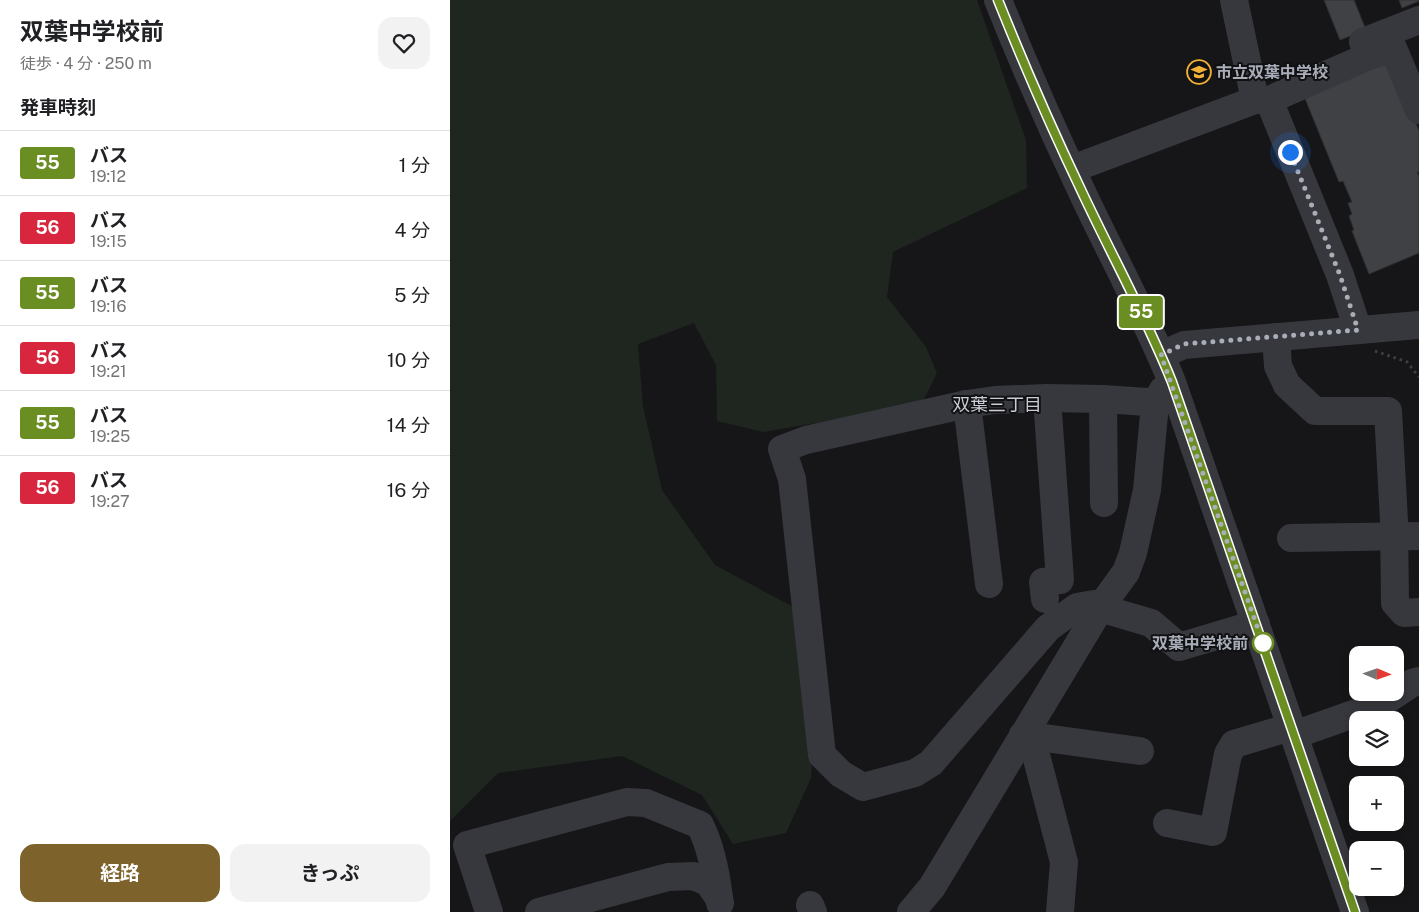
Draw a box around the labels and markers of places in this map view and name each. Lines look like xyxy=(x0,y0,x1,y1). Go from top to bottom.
school or university icon: 市立双葉中学校 xyxy=(1186,59,1212,85)
place label: 市立双葉中学校 xyxy=(1216,63,1328,82)
marker: 双葉中学校前 xyxy=(1252,632,1274,654)
place label: 双葉中学校前 xyxy=(1152,634,1248,653)

